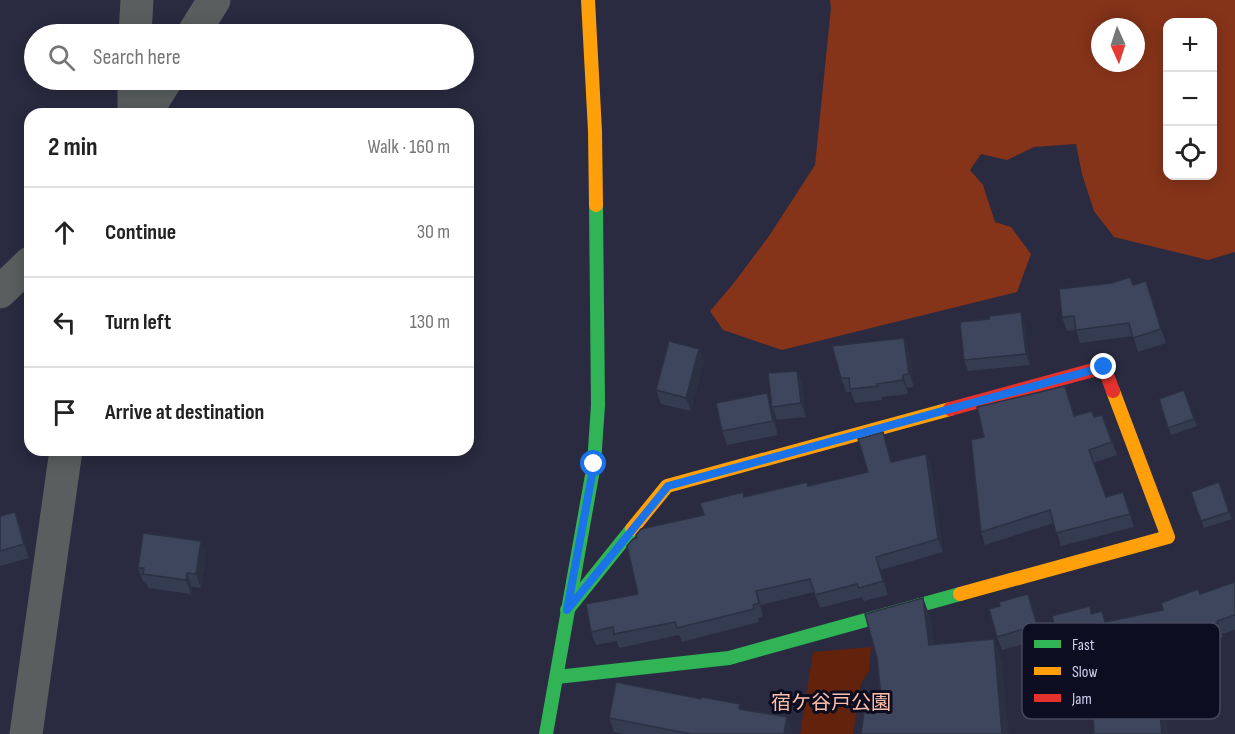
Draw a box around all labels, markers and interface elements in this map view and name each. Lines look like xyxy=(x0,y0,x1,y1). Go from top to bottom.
north arrow xyxy=(1091,18,1145,72)
map controls xyxy=(1163,18,1217,180)
button: + xyxy=(1163,18,1217,72)
search box xyxy=(24,24,474,90)
icon: search xyxy=(45,41,78,74)
text: Search here xyxy=(93,44,180,71)
button: − xyxy=(1163,72,1217,126)
button: locate xyxy=(1163,126,1217,180)
text: 2 min xyxy=(48,132,98,163)
text: Walk · 160 m xyxy=(367,135,450,159)
icon: ahead xyxy=(48,216,81,249)
text: Continue xyxy=(105,219,176,246)
text: 30 m xyxy=(417,220,450,244)
icon: left xyxy=(48,306,81,339)
text: Turn left xyxy=(105,309,171,336)
text: 130 m xyxy=(410,310,450,334)
route end xyxy=(1090,353,1116,379)
icon: arrive xyxy=(48,396,81,429)
text: Arrive at destination xyxy=(105,399,264,426)
route start xyxy=(580,450,606,476)
legend xyxy=(1022,623,1220,719)
text: Fast xyxy=(1072,636,1095,655)
text: Slow xyxy=(1072,663,1097,682)
text: Jam xyxy=(1071,690,1092,709)
park label: 宿ケ谷戸公園 xyxy=(771,691,891,715)

